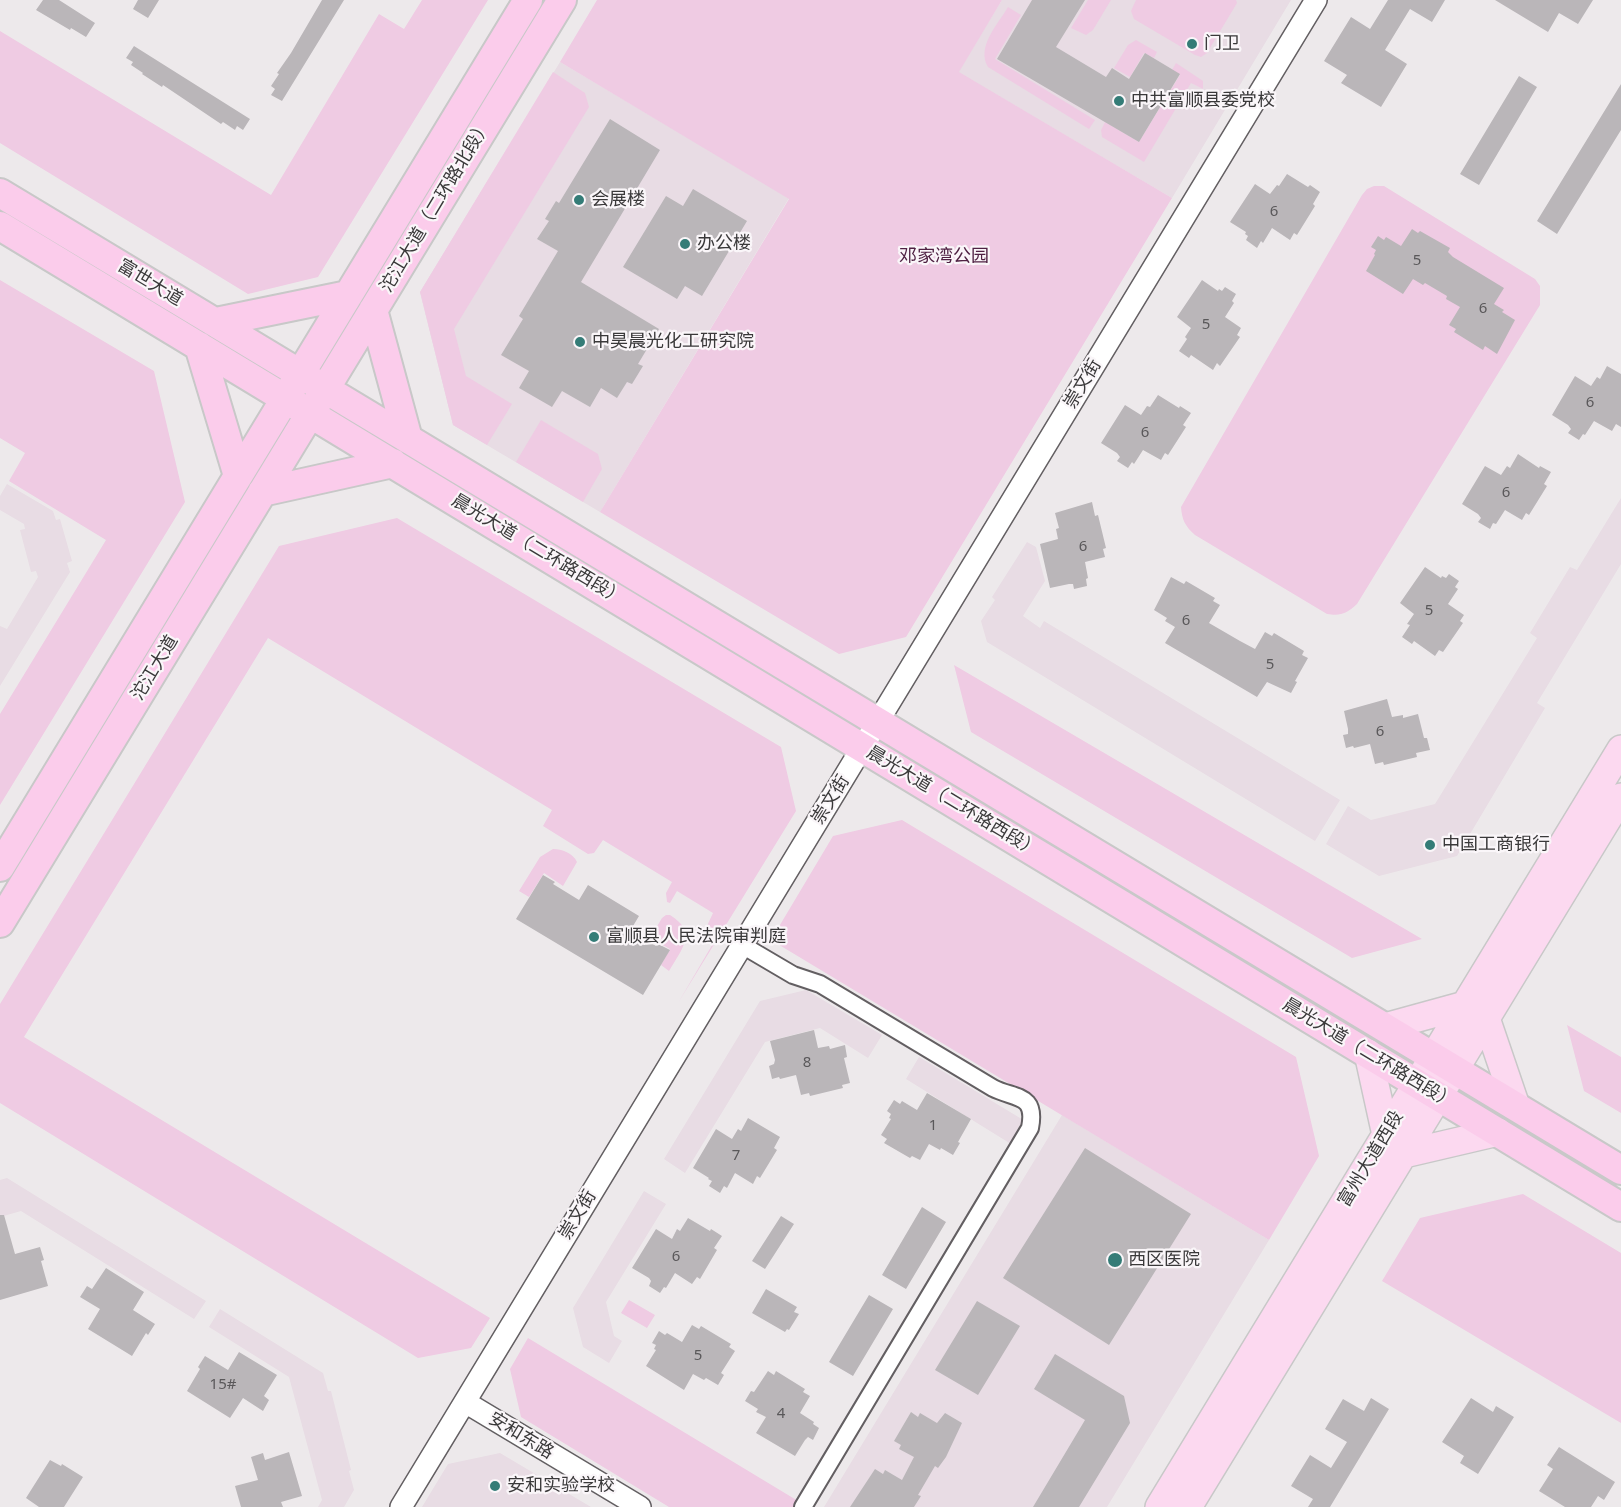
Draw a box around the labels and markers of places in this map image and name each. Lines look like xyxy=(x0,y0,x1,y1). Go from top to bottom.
place label: 门卫 xyxy=(1204,33,1240,55)
marker: 门卫 xyxy=(1185,37,1199,51)
place label: 中共富顺县委党校 xyxy=(1131,90,1275,112)
marker: 中共富顺县委党校 xyxy=(1112,94,1126,108)
place label: 会展楼 xyxy=(591,189,645,211)
marker: 会展楼 xyxy=(572,193,586,207)
place label: 办公楼 xyxy=(697,233,751,255)
marker: 办公楼 xyxy=(678,237,692,251)
place label: 中昊晨光化工研究院 xyxy=(592,331,754,353)
marker: 中昊晨光化工研究院 xyxy=(573,335,587,349)
place label: 中国工商银行 xyxy=(1442,834,1550,856)
marker: 中国工商银行 xyxy=(1423,838,1437,852)
place label: 富顺县人民法院审判庭 xyxy=(606,926,786,948)
marker: 富顺县人民法院审判庭 xyxy=(587,930,601,944)
place label: 西区医院 xyxy=(1128,1249,1200,1271)
marker: 西区医院 xyxy=(1106,1251,1124,1269)
place label: 安和实验学校 xyxy=(507,1475,615,1497)
marker: 安和实验学校 xyxy=(488,1479,502,1493)

